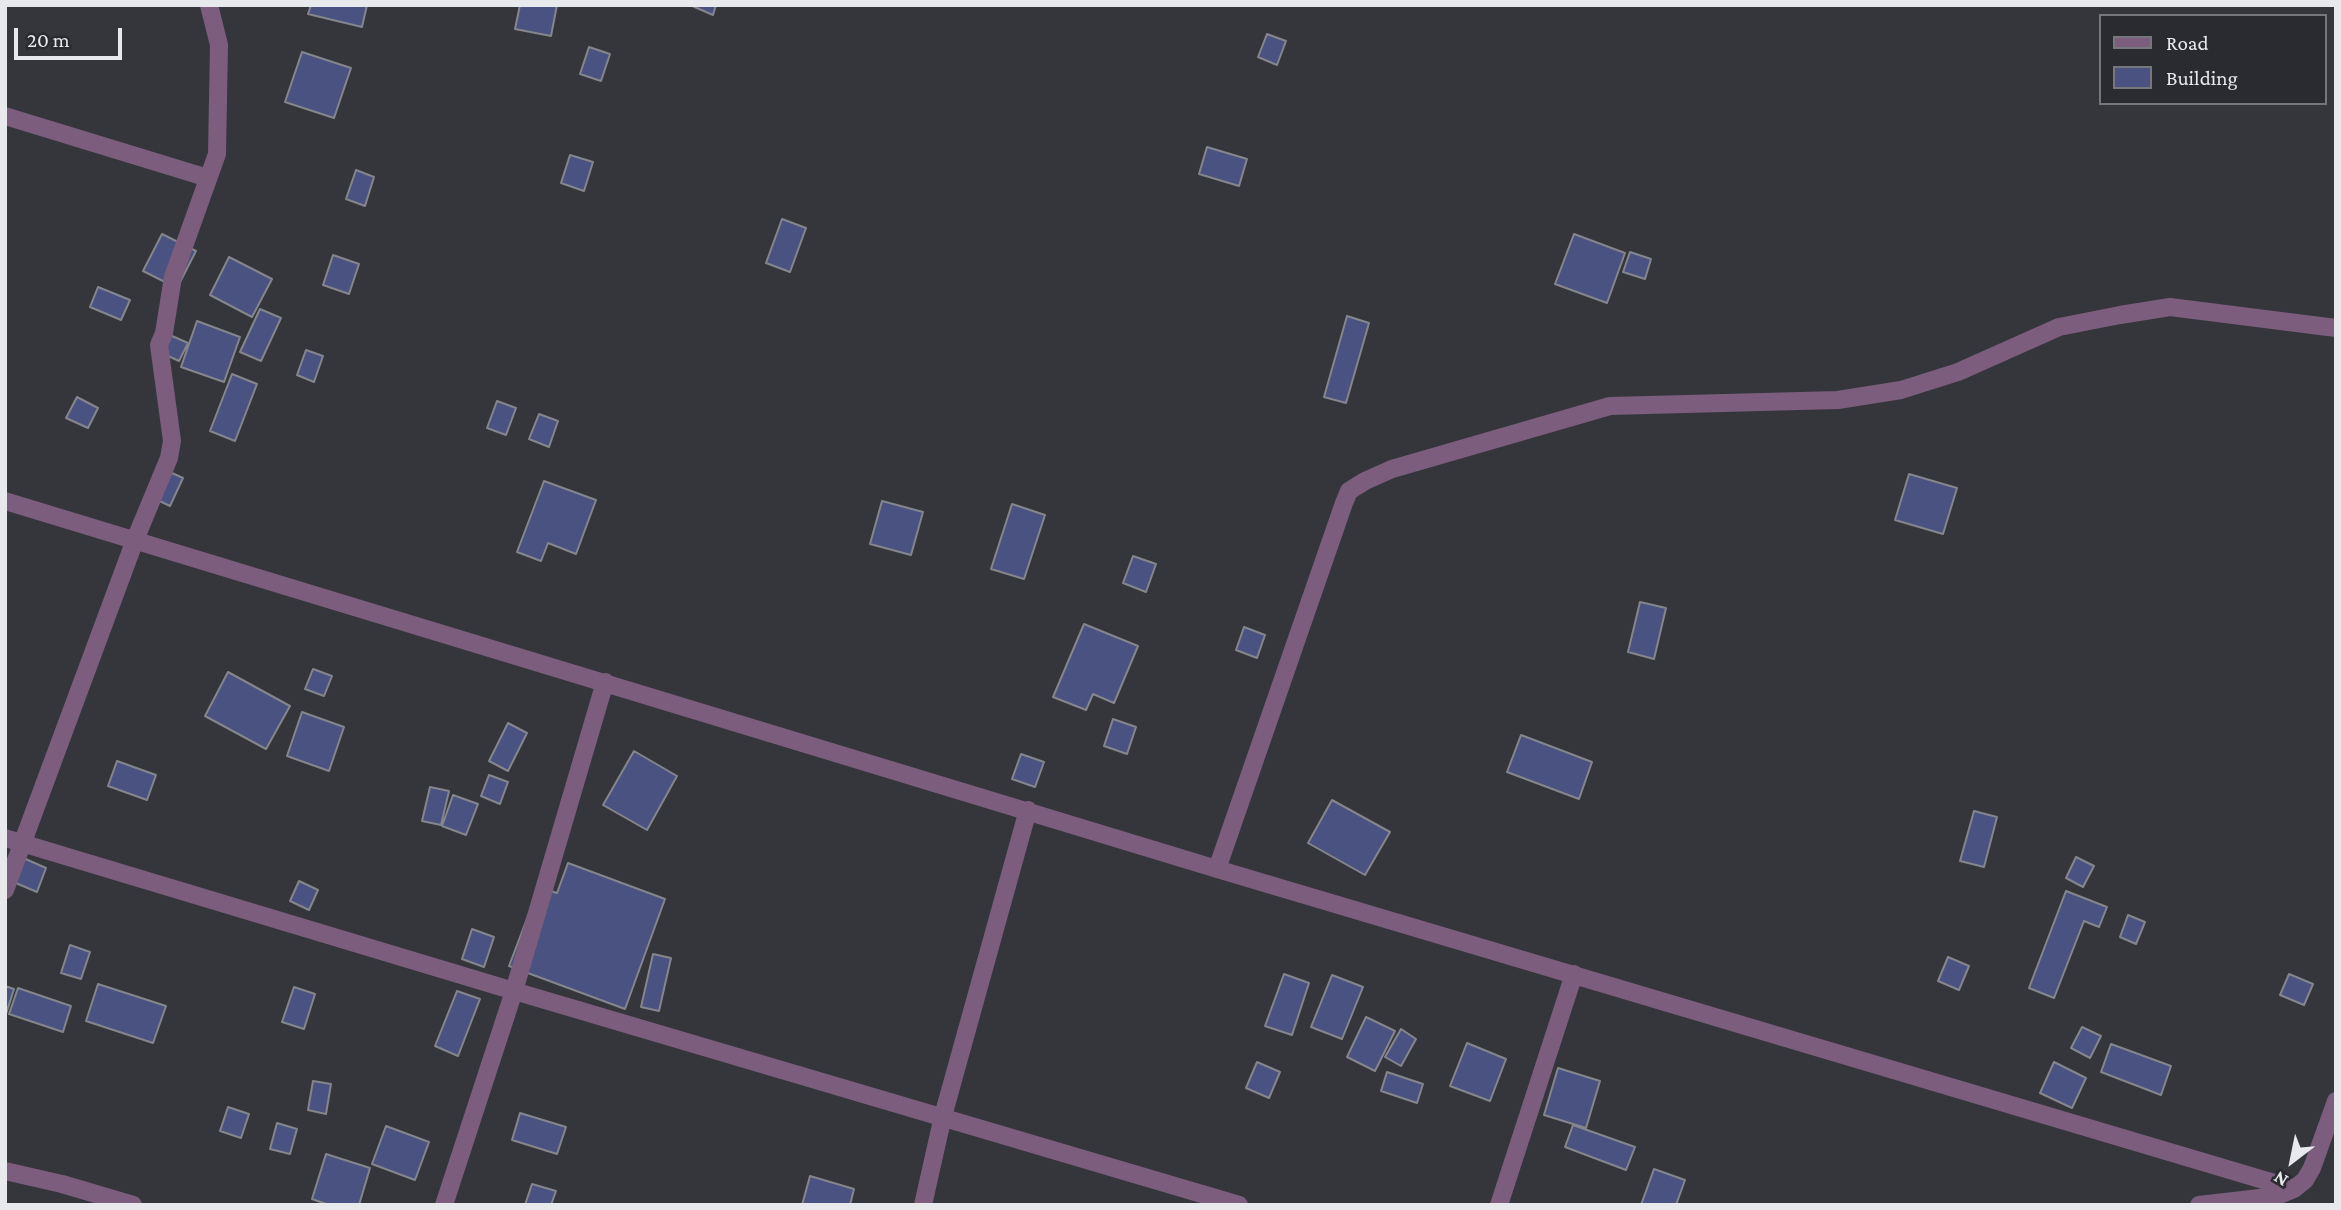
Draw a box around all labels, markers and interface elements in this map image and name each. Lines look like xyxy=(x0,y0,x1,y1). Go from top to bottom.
scale bar xyxy=(18,14,126,58)
legend xyxy=(2100,14,2327,105)
text: 20 m xyxy=(27,28,70,52)
text: Road xyxy=(2166,31,2209,55)
text: Building xyxy=(2166,66,2238,90)
north arrow xyxy=(2257,1126,2327,1196)
text: N xyxy=(2270,1167,2292,1192)

